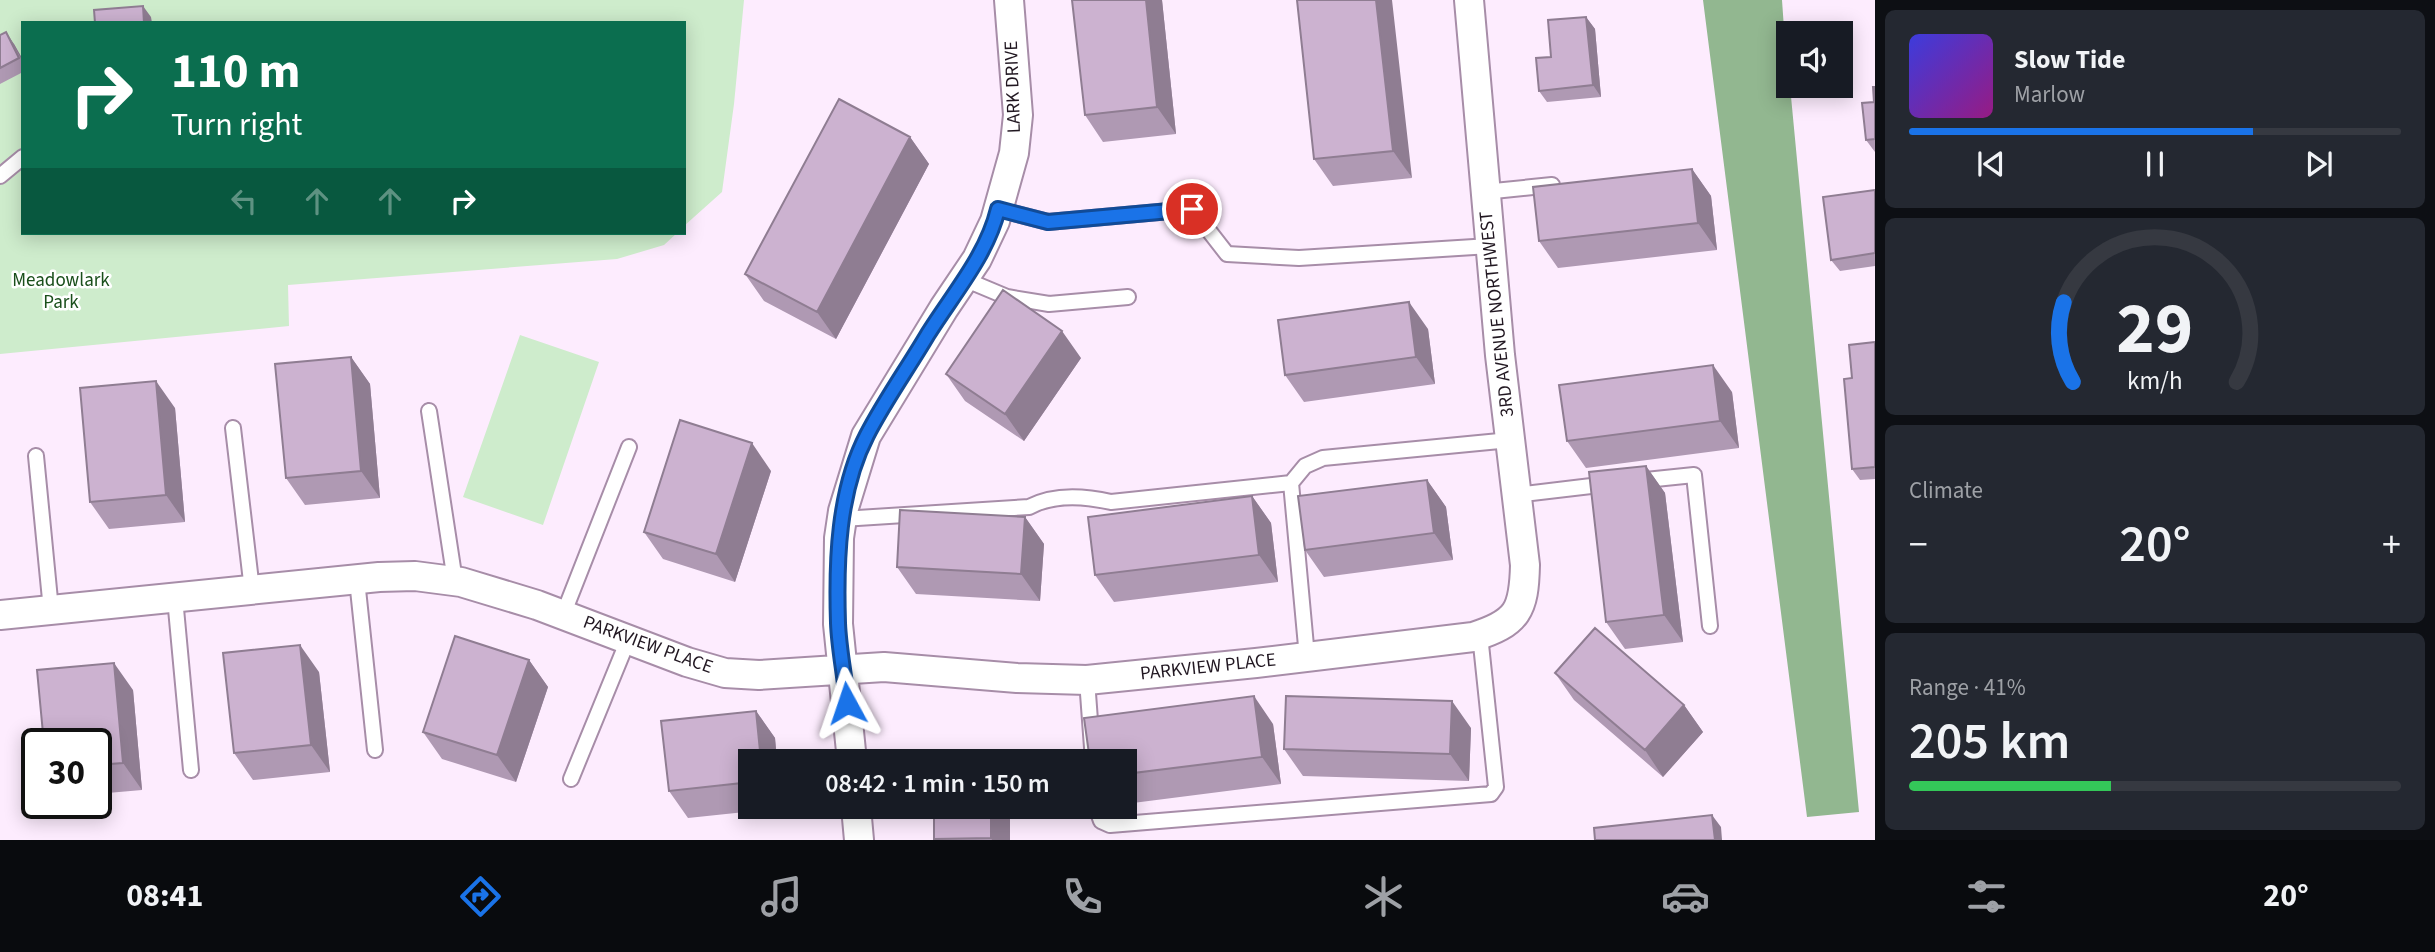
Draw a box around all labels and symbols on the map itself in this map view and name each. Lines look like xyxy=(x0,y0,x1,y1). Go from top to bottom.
street label: LARK DRIVE xyxy=(998,40,1028,134)
pin xyxy=(1162,179,1222,239)
street label: 3RD AVENUE NORTHWEST xyxy=(1473,210,1521,418)
park label: Meadowlark Park xyxy=(12,267,110,316)
street label: PARKVIEW PLACE xyxy=(579,609,717,681)
street label: PARKVIEW PLACE xyxy=(1139,646,1277,688)
position arrow xyxy=(810,666,884,740)
speed limit sign: 30 xyxy=(21,728,112,819)

